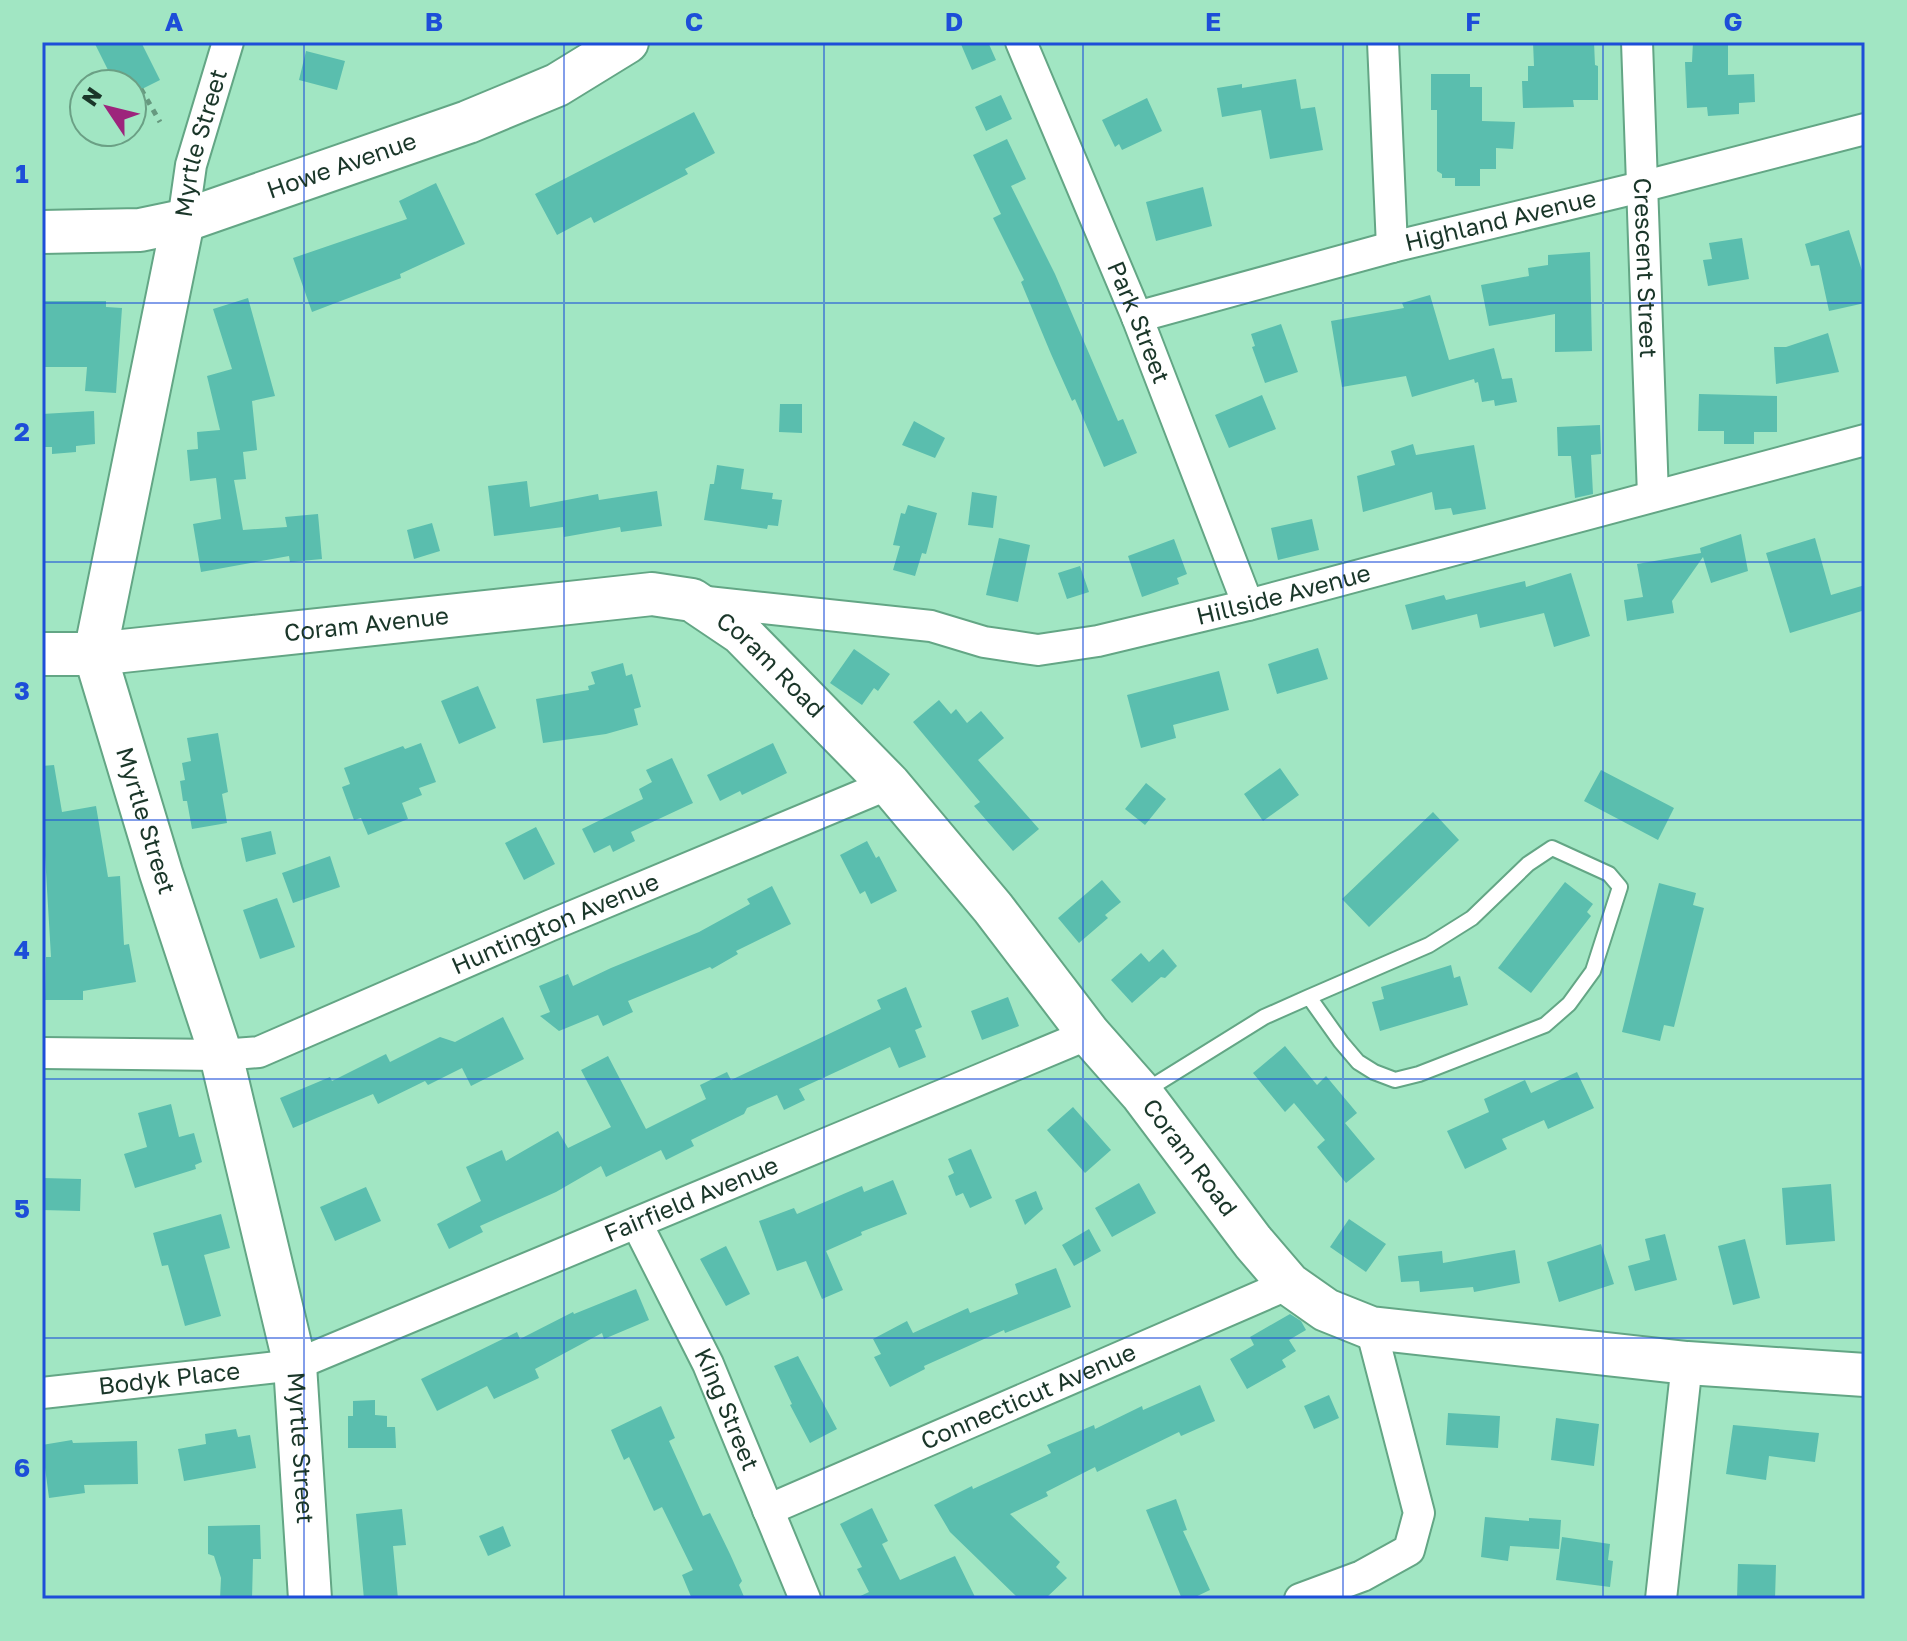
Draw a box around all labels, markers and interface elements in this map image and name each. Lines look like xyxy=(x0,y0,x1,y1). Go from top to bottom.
text: A xyxy=(165,6,184,37)
text: B xyxy=(425,6,443,37)
text: C xyxy=(685,6,703,37)
text: D xyxy=(945,6,963,37)
text: E xyxy=(1205,6,1221,37)
text: F xyxy=(1465,6,1481,37)
text: G xyxy=(1723,6,1743,37)
street label: Myrtle Street xyxy=(168,65,232,219)
north arrow xyxy=(68,68,148,148)
text: N xyxy=(75,82,107,111)
street label: Howe Avenue xyxy=(263,125,420,204)
text: 1 xyxy=(15,158,29,189)
street label: Crescent Street xyxy=(1629,177,1664,358)
street label: Highland Avenue xyxy=(1402,182,1599,256)
street label: Park Street xyxy=(1102,256,1177,387)
text: 2 xyxy=(14,416,30,447)
street label: Hillside Avenue xyxy=(1193,557,1373,630)
street label: Coram Avenue xyxy=(282,600,450,647)
street label: Coram Road xyxy=(712,605,832,723)
text: 3 xyxy=(14,675,30,706)
street label: Myrtle Street xyxy=(111,743,183,897)
street label: Huntington Avenue xyxy=(447,866,663,980)
text: 4 xyxy=(14,934,30,965)
street label: Coram Road xyxy=(1137,1092,1244,1221)
street label: Fairfield Avenue xyxy=(600,1149,782,1247)
text: 5 xyxy=(14,1193,30,1224)
street label: Connecticut Avenue xyxy=(916,1336,1140,1455)
street label: King Street xyxy=(689,1343,766,1474)
street label: Bodyk Place xyxy=(97,1355,241,1400)
street label: Myrtle Street xyxy=(282,1371,321,1525)
text: 6 xyxy=(14,1452,30,1483)

